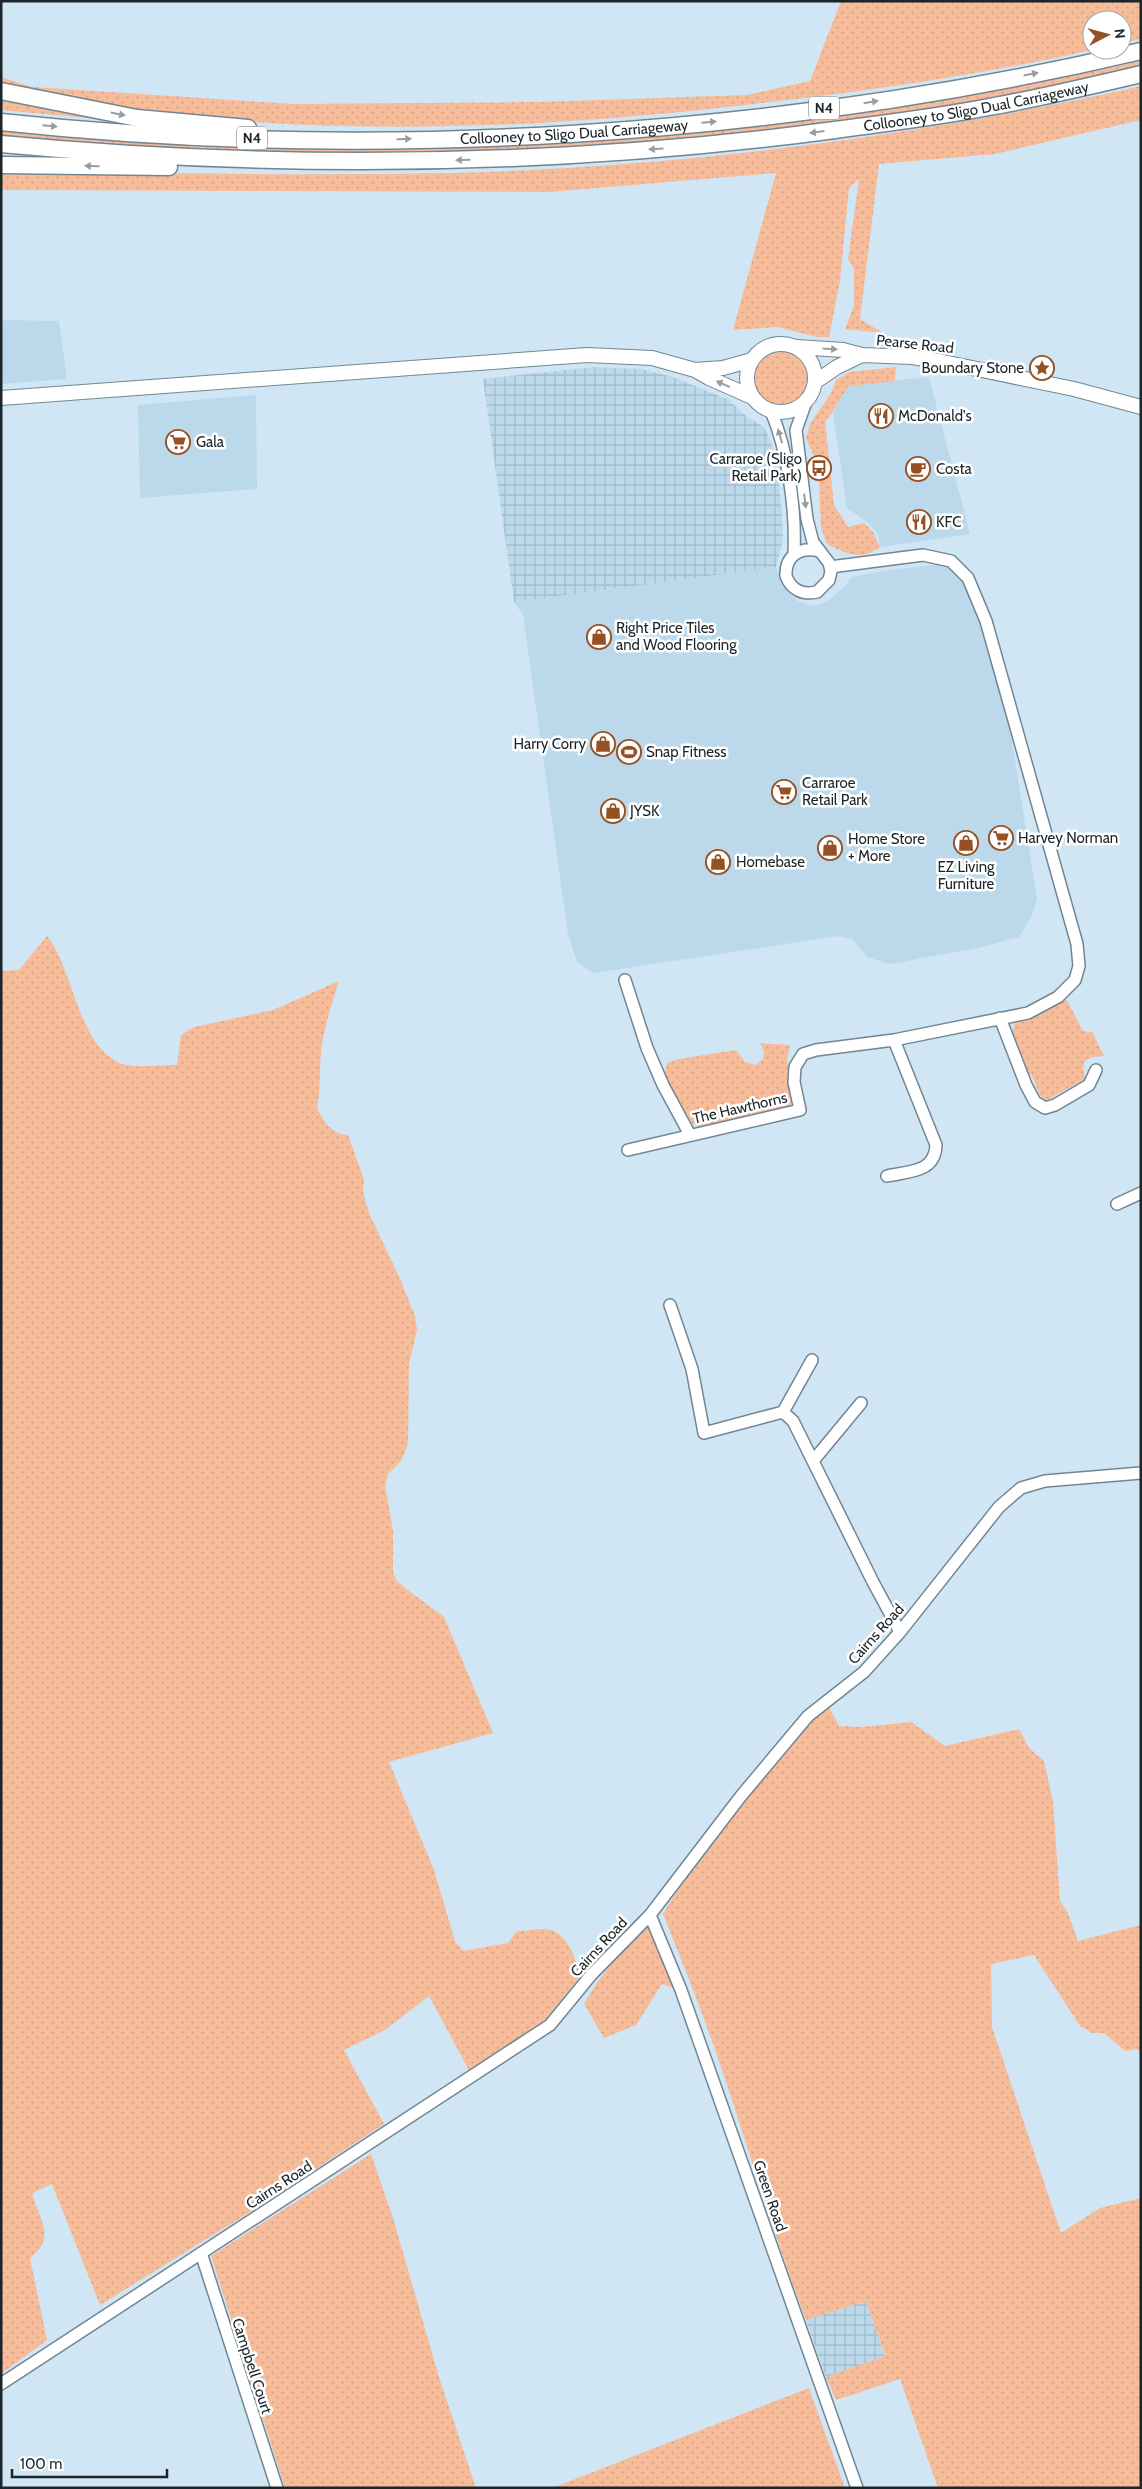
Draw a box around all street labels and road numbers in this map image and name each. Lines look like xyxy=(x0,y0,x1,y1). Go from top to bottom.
street label: Collooney to Sligo Dual Carriageway xyxy=(862,77,1091,135)
road number: N4 xyxy=(809,96,839,120)
street label: Collooney to Sligo Dual Carriageway xyxy=(460,116,689,148)
road number: N4 xyxy=(237,126,267,150)
street label: Pearse Road xyxy=(875,331,955,357)
street label: The Hawthorns xyxy=(691,1088,789,1128)
street label: Cairns Road xyxy=(844,1600,908,1668)
street label: Cairns Road xyxy=(567,1913,631,1981)
street label: Cairns Road xyxy=(243,2157,315,2213)
street label: Green Road xyxy=(749,2158,791,2234)
street label: Campbell Court xyxy=(228,2316,276,2416)

